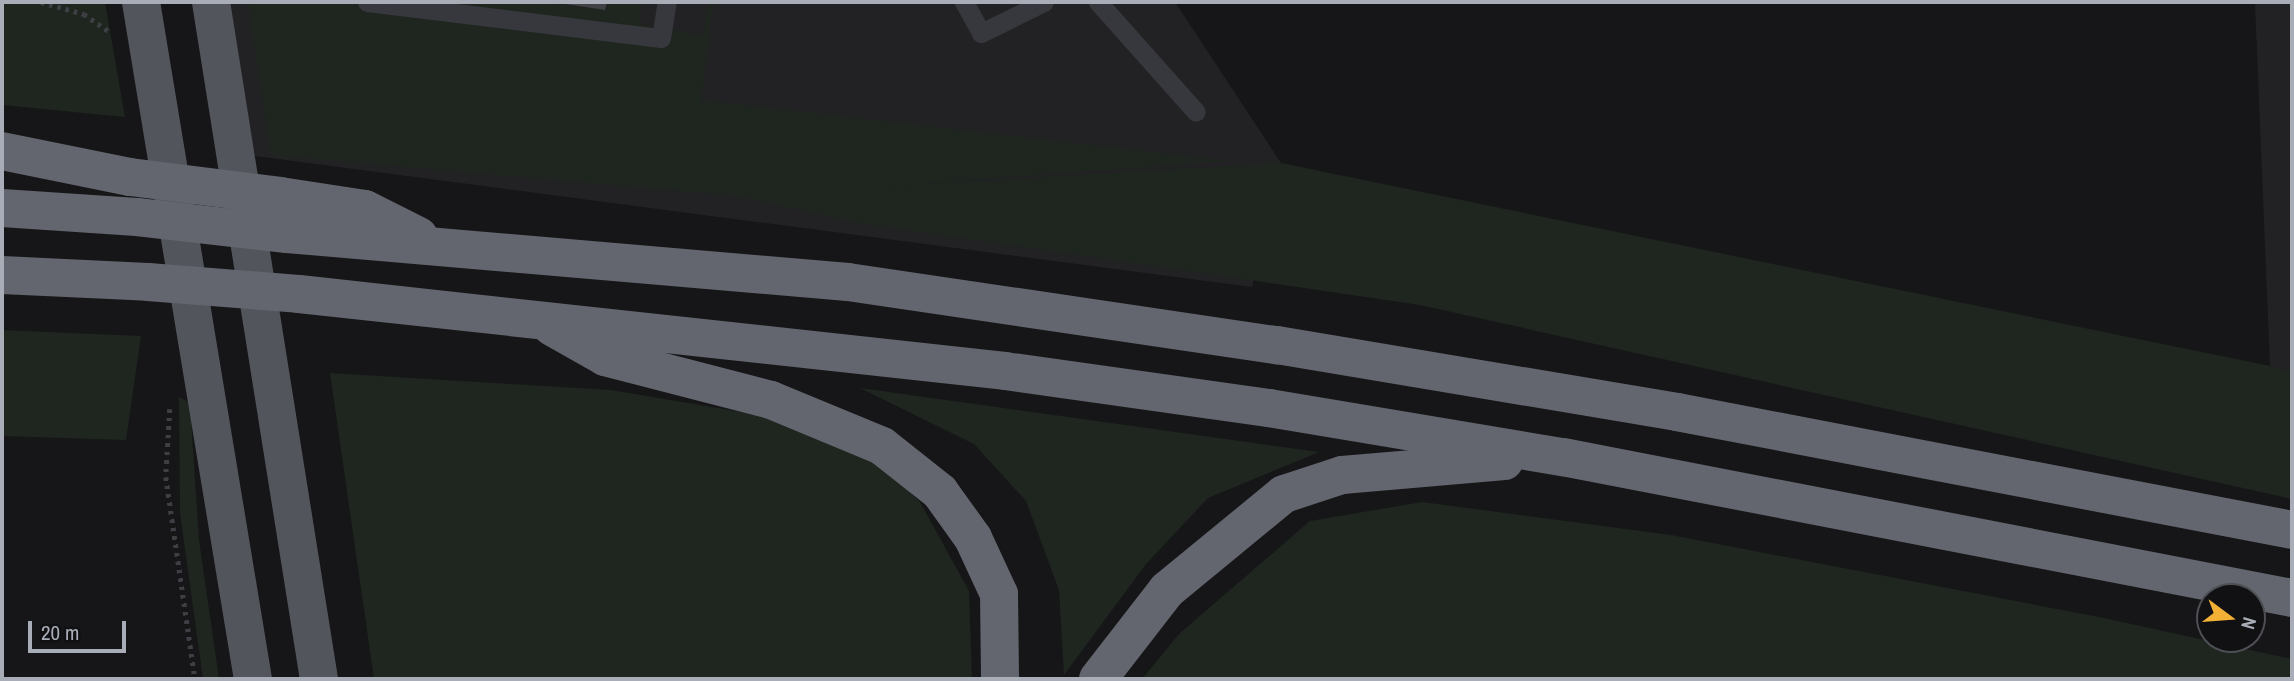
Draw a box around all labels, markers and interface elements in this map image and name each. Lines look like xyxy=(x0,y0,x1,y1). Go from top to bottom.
north arrow xyxy=(2196,583,2266,653)
scale bar xyxy=(32,608,130,652)
text: N xyxy=(2235,614,2263,632)
text: 20 m xyxy=(41,618,79,647)

